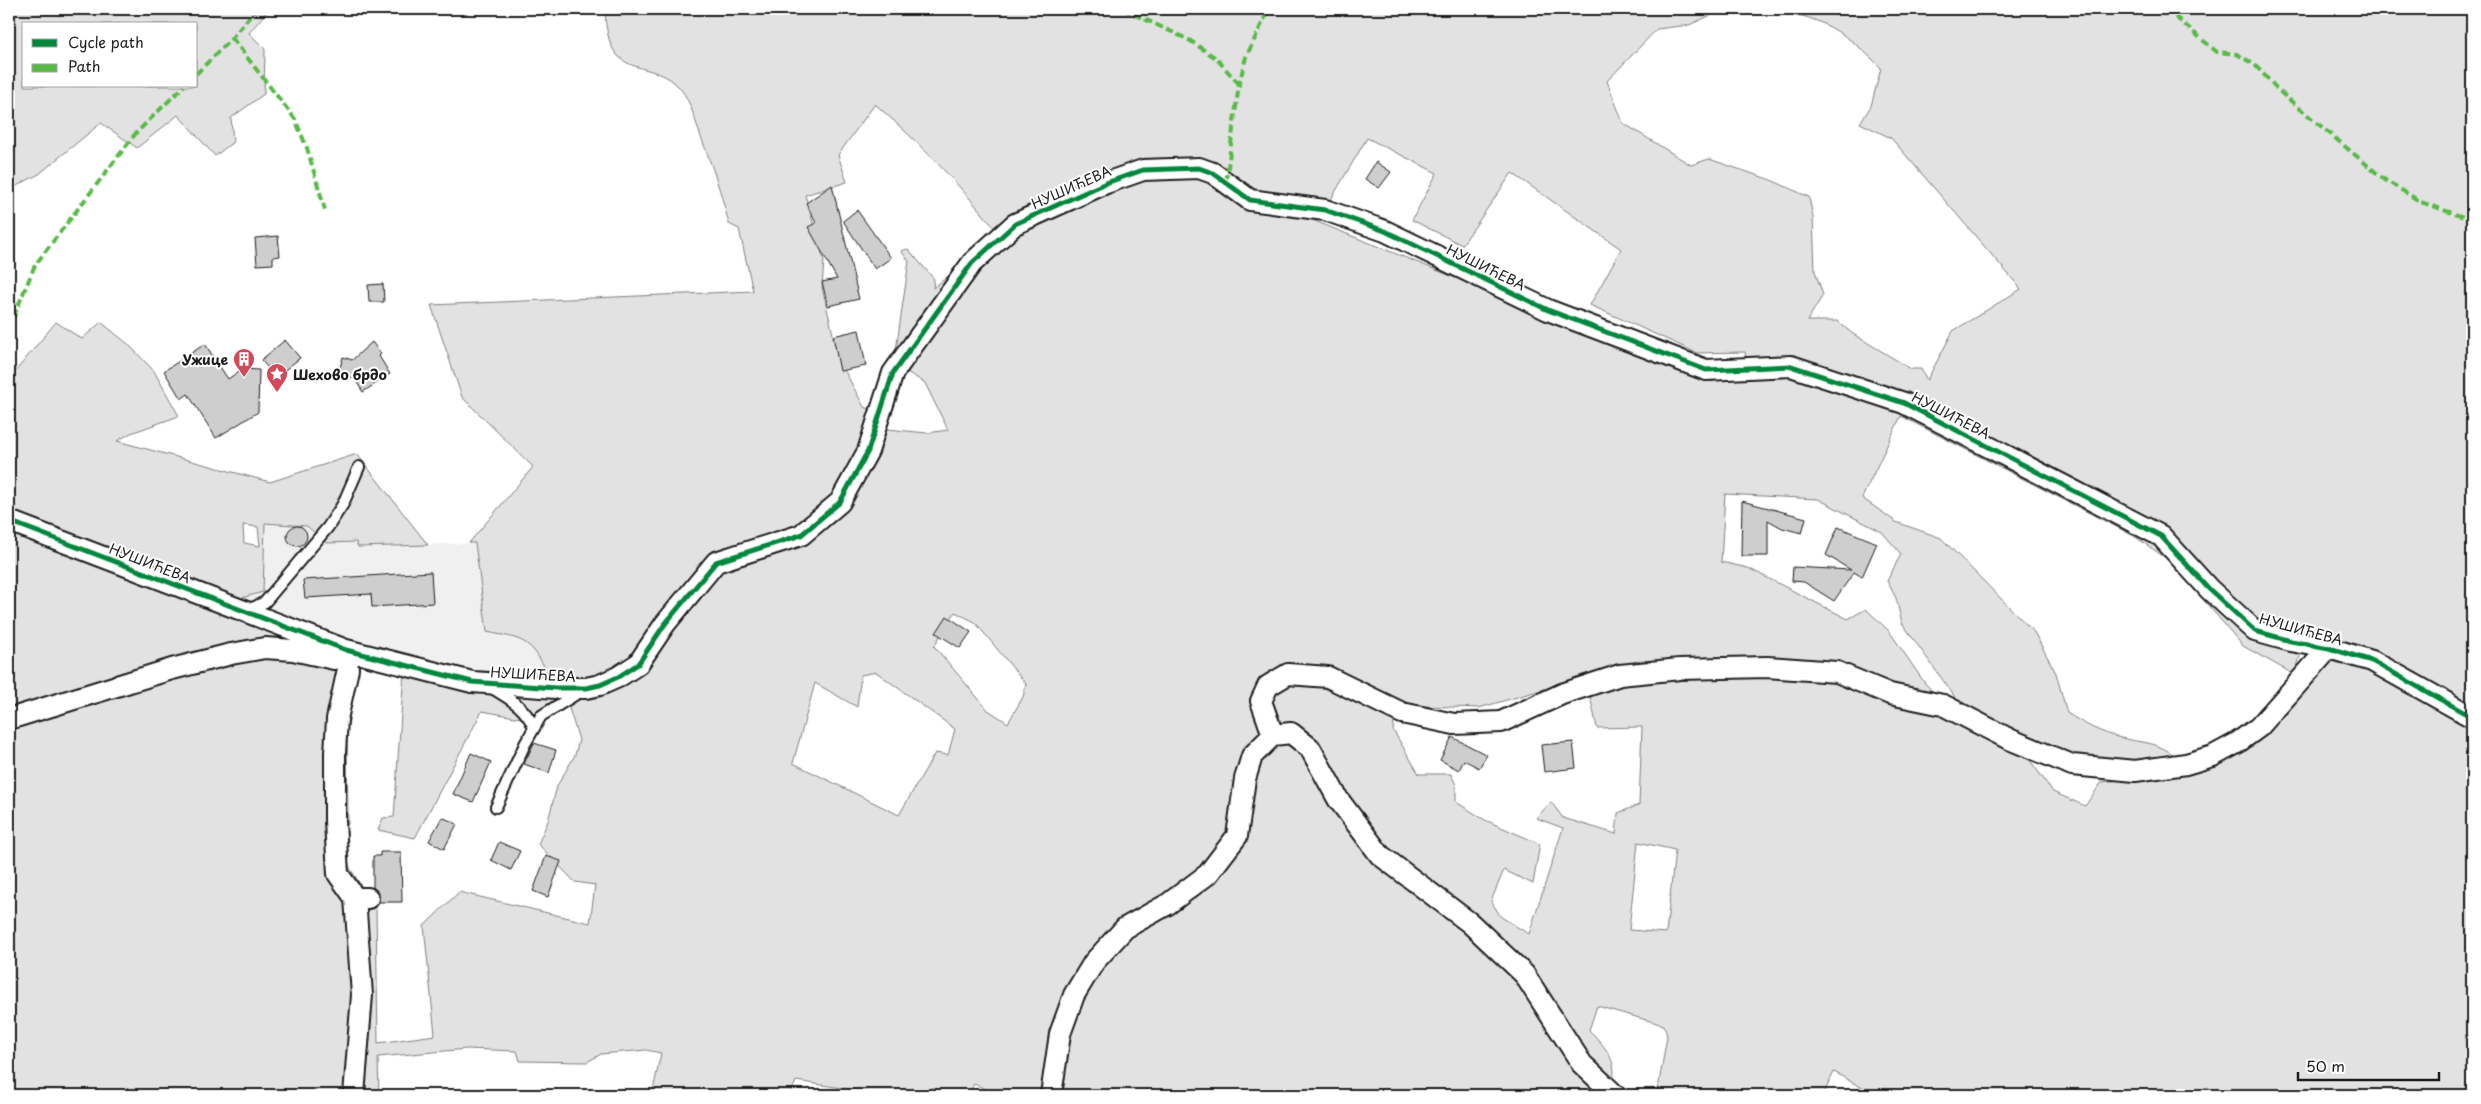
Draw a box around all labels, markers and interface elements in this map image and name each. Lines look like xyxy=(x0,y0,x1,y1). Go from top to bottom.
legend xyxy=(22,22,198,88)
text: Cycle path xyxy=(68,30,144,53)
text: Path xyxy=(68,54,100,77)
street label: НУШИЋЕВА xyxy=(1028,160,1114,214)
street label: НУШИЋЕВА xyxy=(1443,239,1529,295)
building icon: Ужице xyxy=(232,347,256,378)
place label: Ужице xyxy=(182,349,228,370)
place icon: Шехово брдо xyxy=(265,362,289,393)
place label: Шехово брдо xyxy=(293,364,387,385)
street label: НУШИЋЕВА xyxy=(1908,386,1994,444)
street label: НУШИЋЕВА xyxy=(106,538,194,588)
street label: НУШИЋЕВА xyxy=(2257,608,2345,650)
street label: НУШИЋЕВА xyxy=(490,661,576,687)
scale bar xyxy=(2298,1049,2440,1081)
text: 50 m xyxy=(2306,1054,2345,1077)

